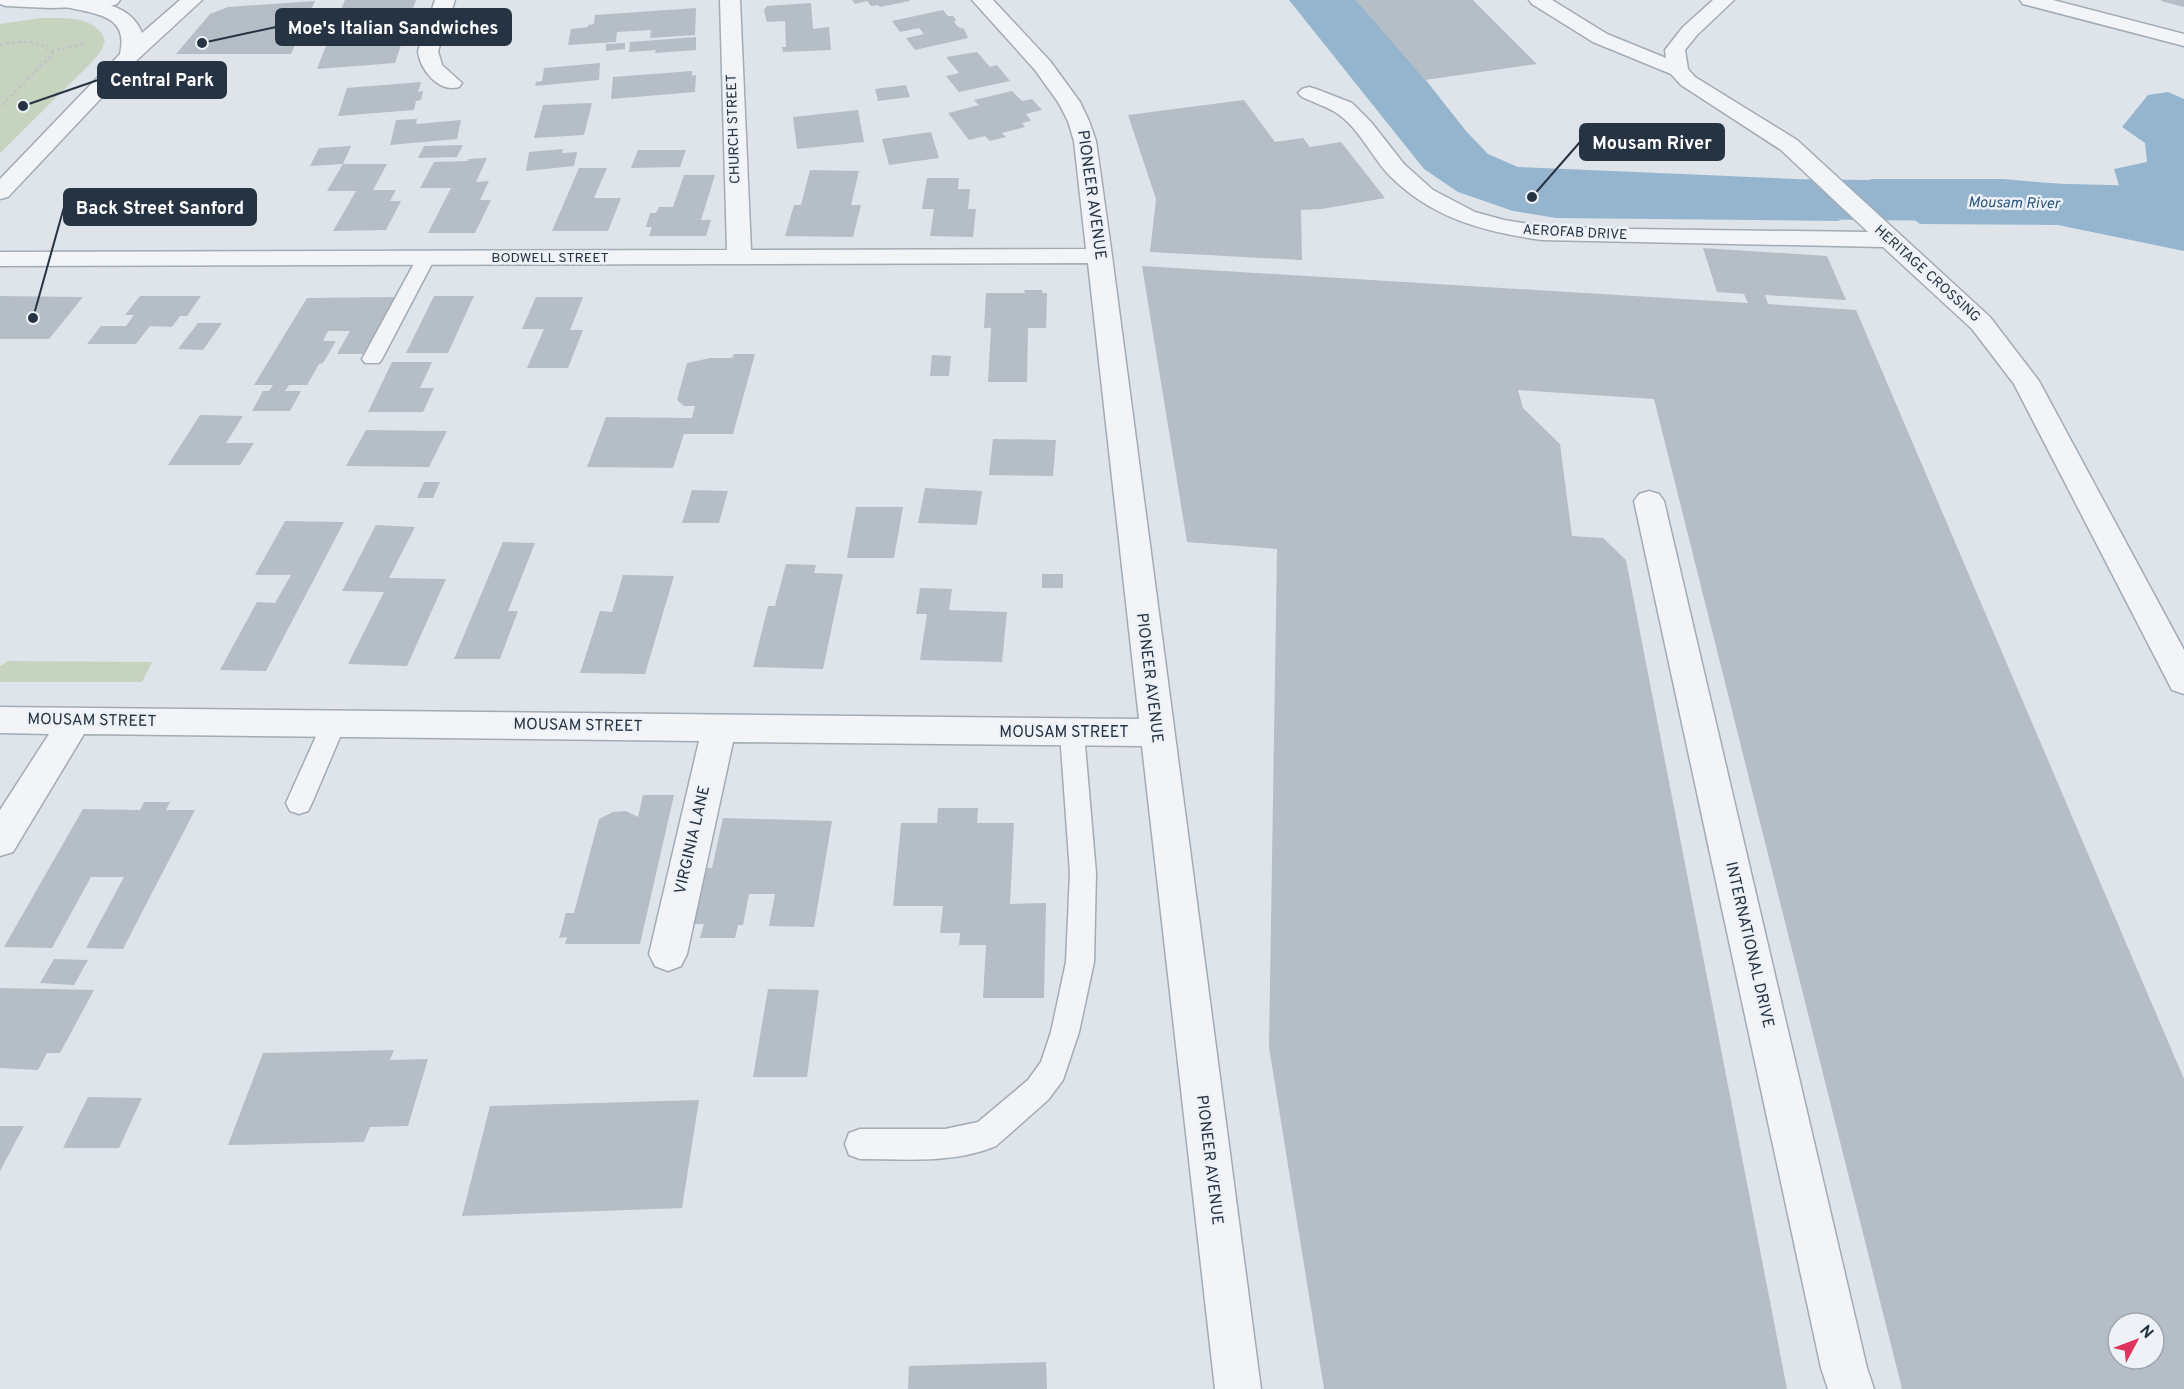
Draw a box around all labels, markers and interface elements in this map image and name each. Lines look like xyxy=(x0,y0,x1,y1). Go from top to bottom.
callout: Moe's Italian Sandwiches xyxy=(276,9,511,45)
text: Moe's Italian Sandwiches xyxy=(288,18,498,41)
callout: Central Park xyxy=(98,62,226,98)
text: Central Park xyxy=(110,70,214,93)
street label: CHURCH STREET xyxy=(724,74,744,184)
callout: Mousam River xyxy=(1580,124,1724,160)
street label: PIONEER AVENUE xyxy=(1072,129,1110,261)
text: Mousam River xyxy=(1592,133,1712,156)
callout: Back Street Sanford xyxy=(64,189,256,225)
water label: Mousam River xyxy=(1968,194,2061,214)
text: Back Street Sanford xyxy=(76,198,244,221)
street label: AEROFAB DRIVE xyxy=(1522,222,1628,244)
street label: HERITAGE CROSSING xyxy=(1871,222,1983,326)
street label: BODWELL STREET xyxy=(491,250,609,267)
street label: PIONEER AVENUE xyxy=(1131,612,1167,744)
street label: MOUSAM STREET xyxy=(27,710,157,732)
street label: MOUSAM STREET xyxy=(513,715,643,737)
street label: MOUSAM STREET xyxy=(999,723,1129,743)
street label: VIRGINIA LANE xyxy=(671,784,715,896)
street label: INTERNATIONAL DRIVE xyxy=(1720,860,1778,1030)
street label: PIONEER AVENUE xyxy=(1191,1094,1227,1226)
north arrow xyxy=(2106,1311,2166,1371)
text: N xyxy=(2134,1322,2157,1343)

